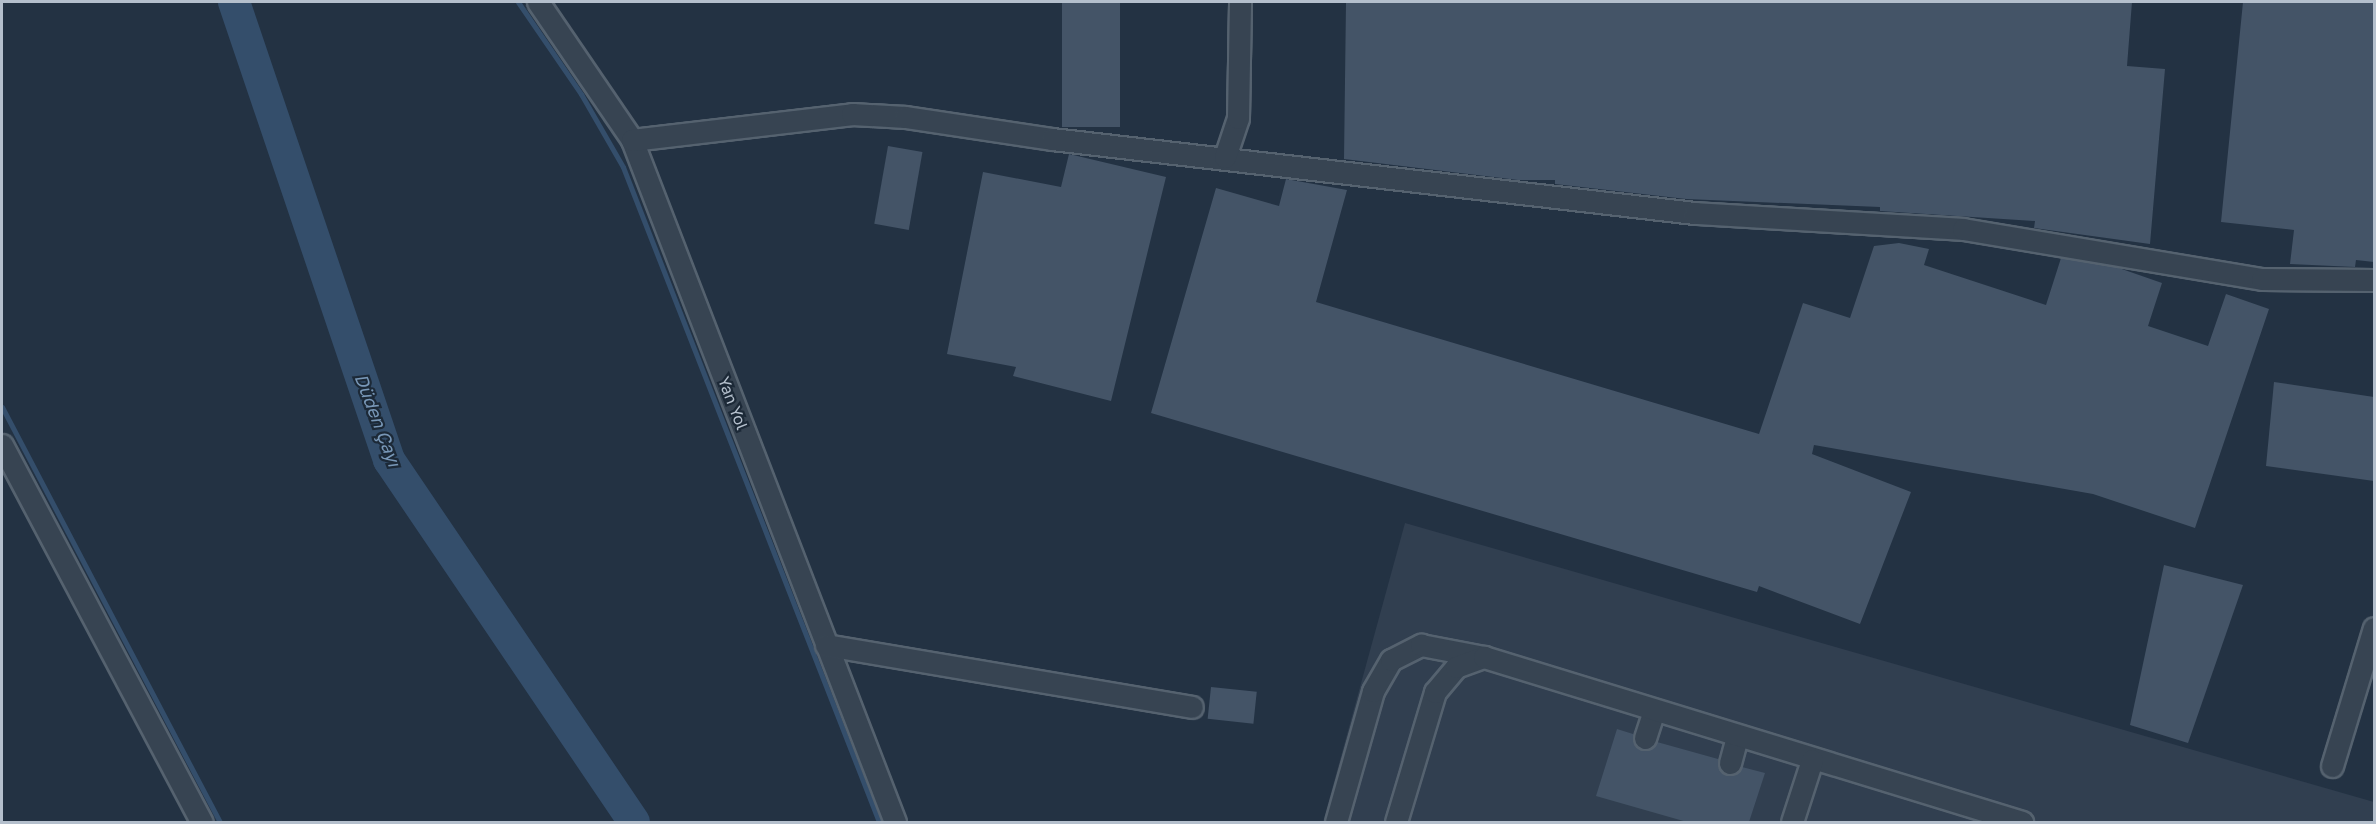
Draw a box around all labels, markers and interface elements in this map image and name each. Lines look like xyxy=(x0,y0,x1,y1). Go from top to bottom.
water label: Düden Çayı xyxy=(350,371,406,469)
street label: Yan Yol xyxy=(714,374,752,432)

